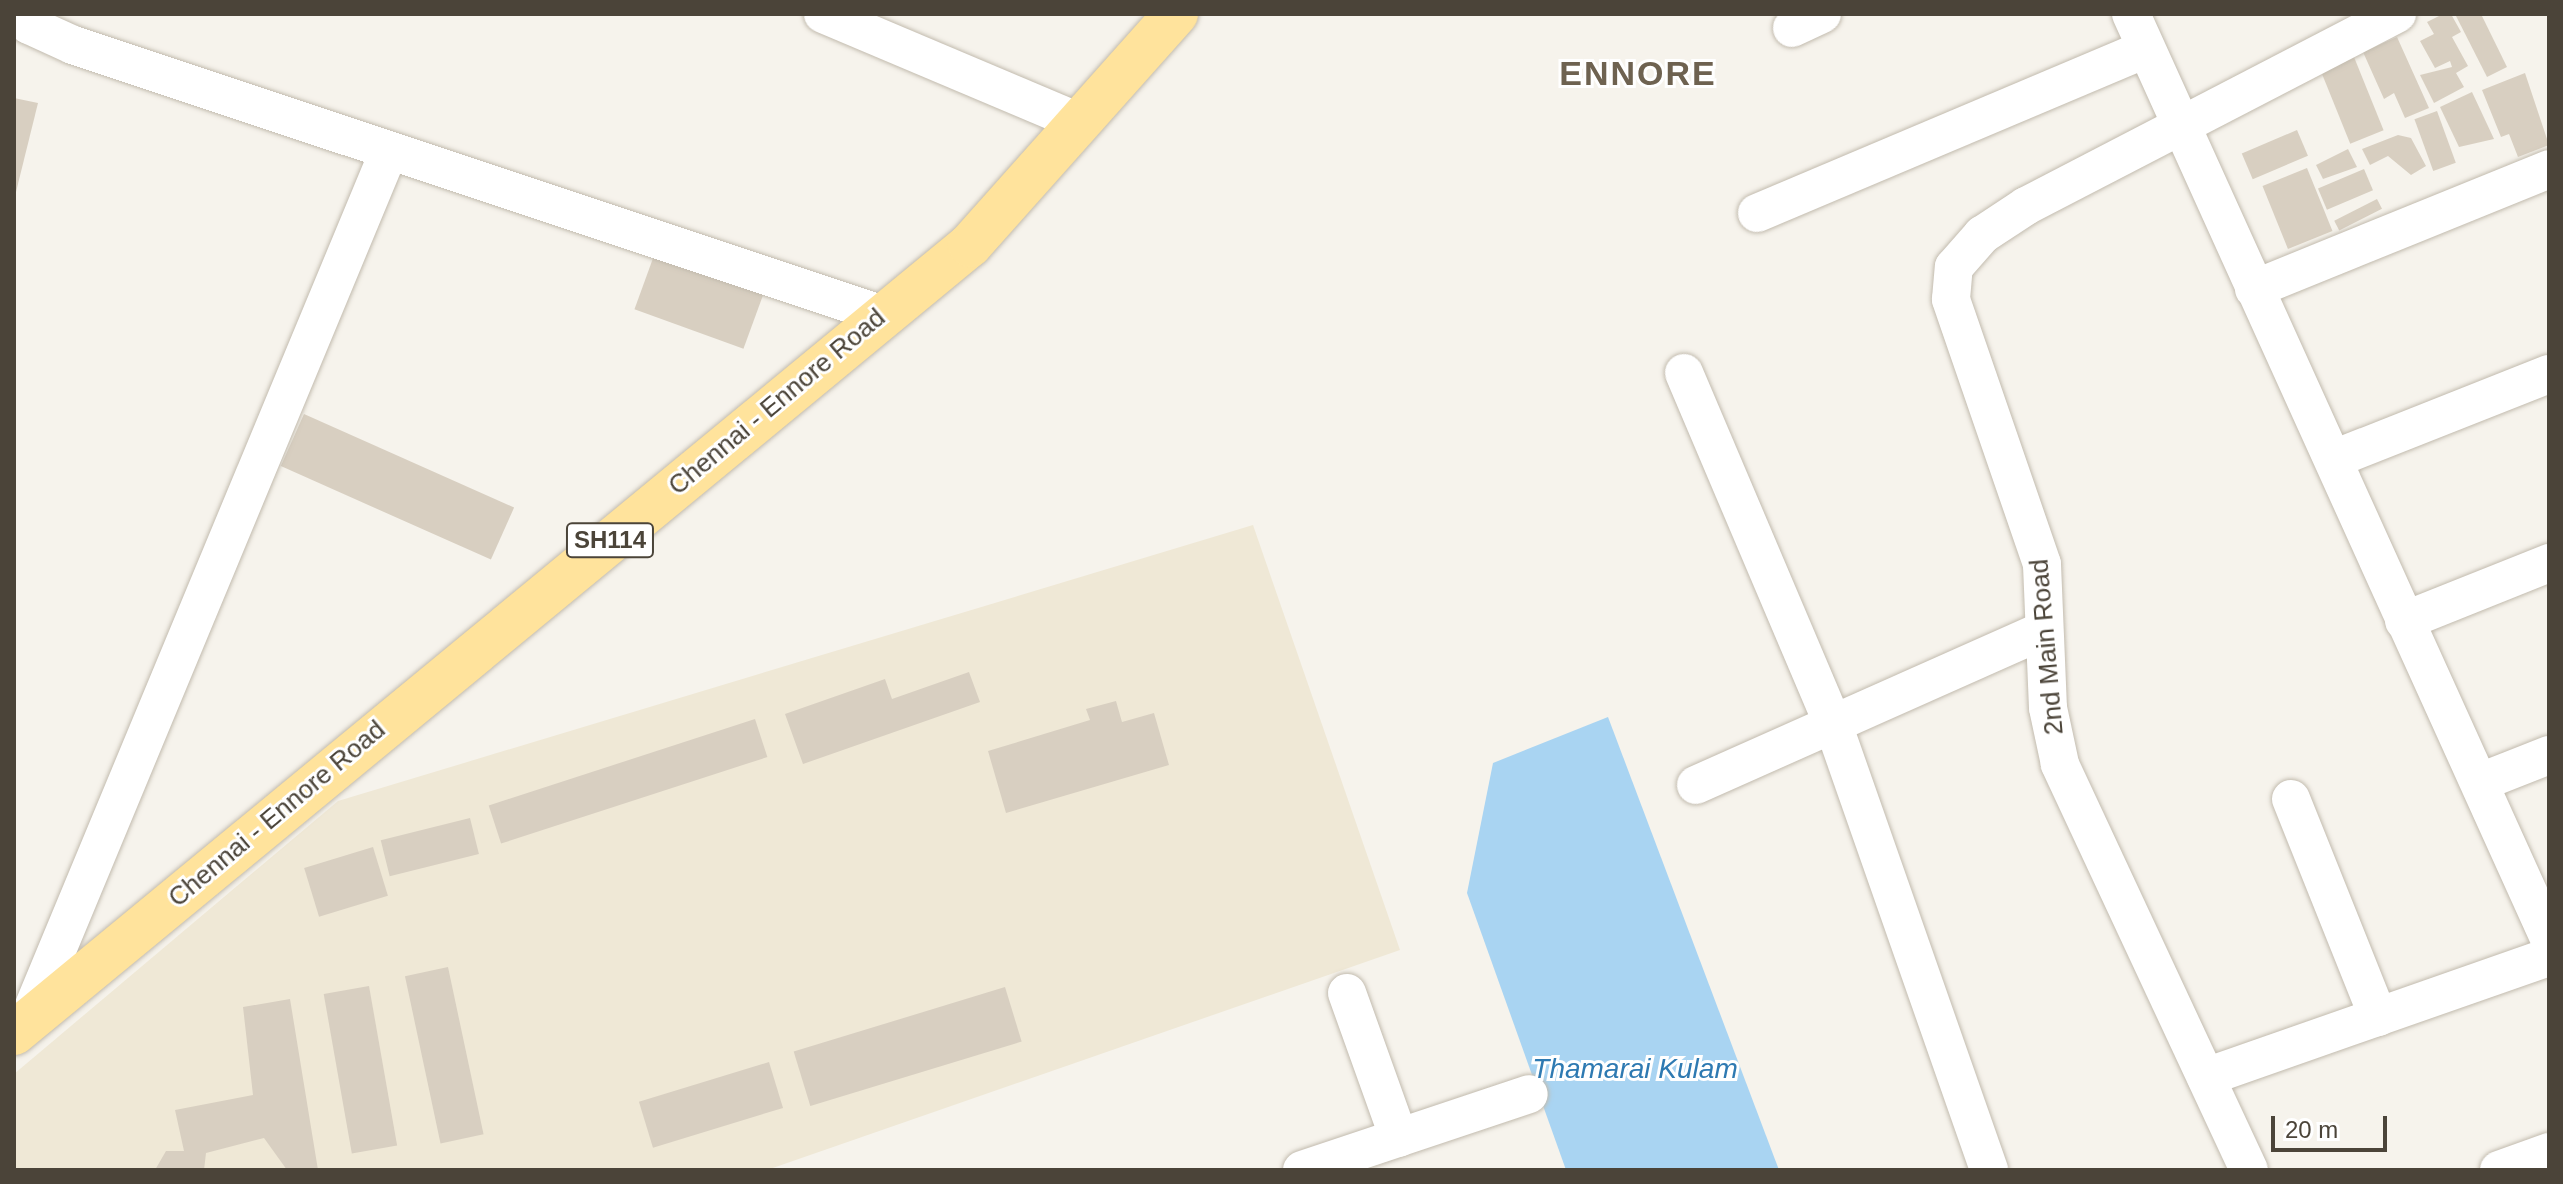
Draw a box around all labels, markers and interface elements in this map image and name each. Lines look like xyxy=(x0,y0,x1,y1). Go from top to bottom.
district label: ENNORE xyxy=(1559,54,1717,94)
street label: Chennai - Ennore Road xyxy=(662,302,892,502)
road number: SH114 xyxy=(564,520,656,560)
street label: 2nd Main Road xyxy=(2024,558,2070,736)
street label: Chennai - Ennore Road xyxy=(162,714,392,914)
water label: Thamarai Kulam xyxy=(1532,1052,1738,1086)
scale bar xyxy=(2275,1100,2391,1150)
text: 20 m xyxy=(2285,1116,2338,1143)

